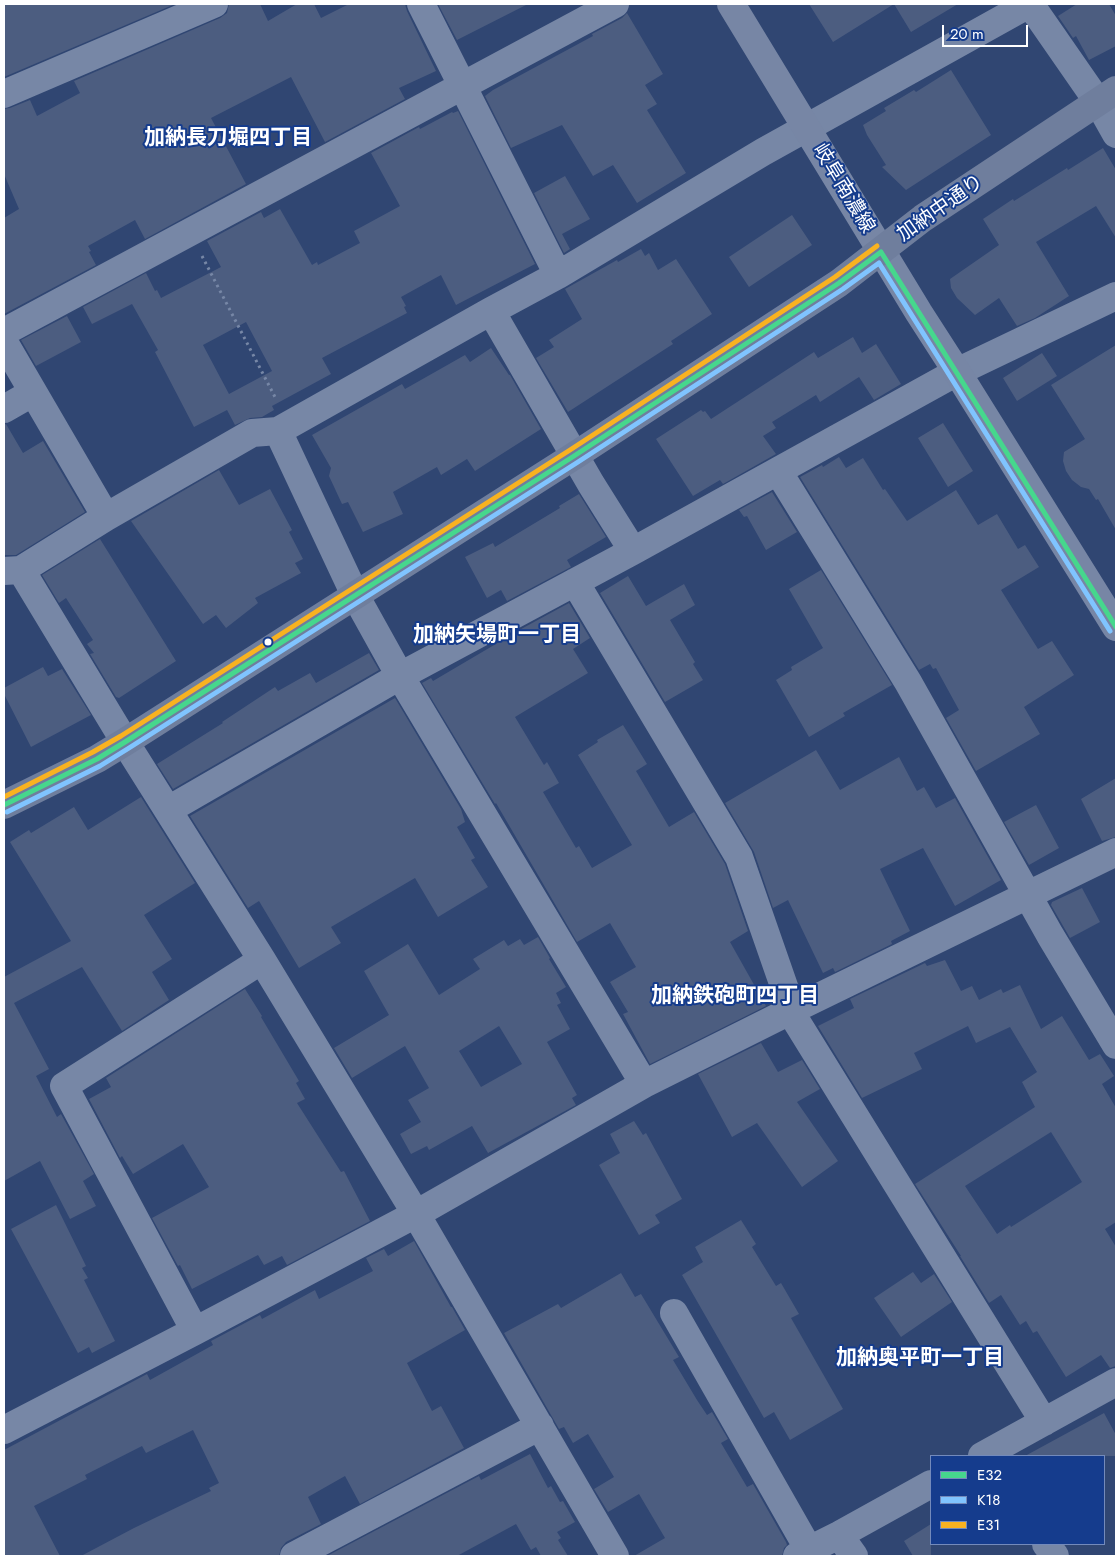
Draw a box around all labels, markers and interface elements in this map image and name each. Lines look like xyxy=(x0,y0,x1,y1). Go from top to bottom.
scale bar xyxy=(945,15,1031,47)
text: 20 m xyxy=(950,23,984,45)
district label: 加納長刀堀四丁目 xyxy=(144,126,312,152)
street label: 岐阜南濃線 xyxy=(807,140,879,238)
street label: 加納中通り xyxy=(893,170,989,248)
district label: 加納矢場町一丁目 xyxy=(413,623,581,649)
unlabelled marker xyxy=(263,637,273,647)
district label: 加納鉄砲町四丁目 xyxy=(651,984,819,1010)
district label: 加納奥平町一丁目 xyxy=(836,1346,1004,1372)
legend xyxy=(930,1455,1105,1545)
text: E32 xyxy=(977,1464,1002,1486)
text: K18 xyxy=(977,1489,1000,1511)
text: E31 xyxy=(977,1514,1000,1536)

